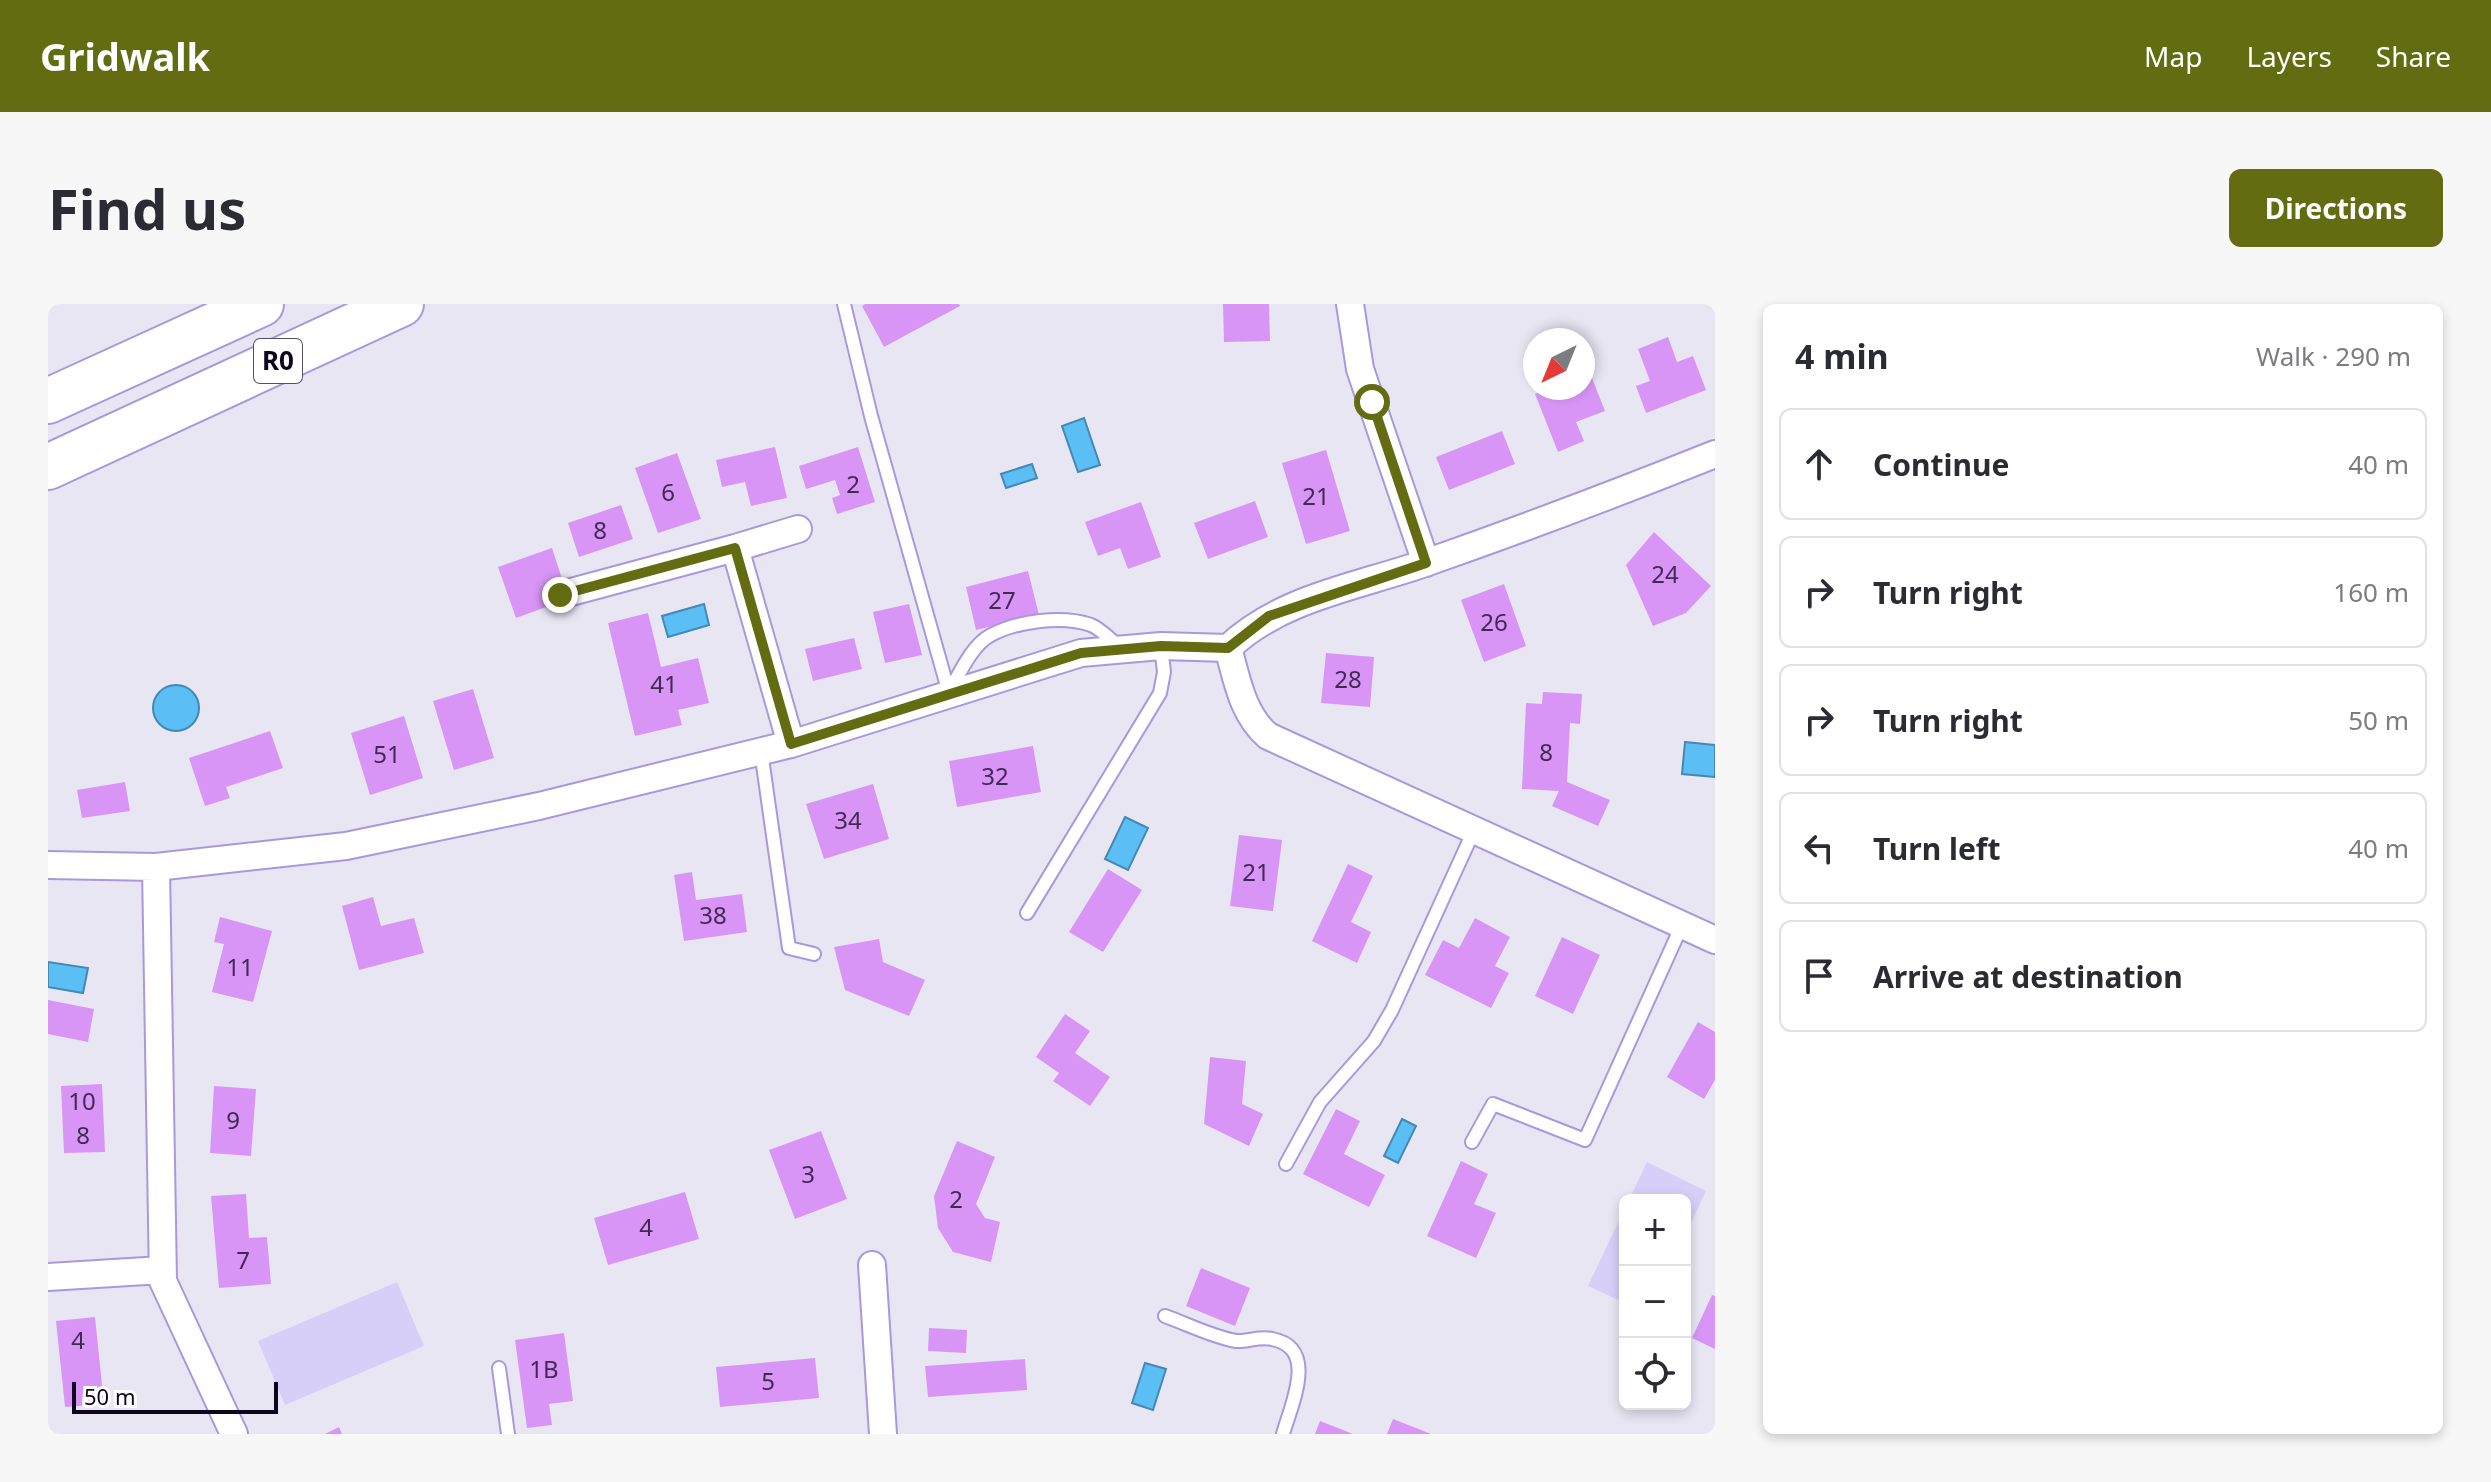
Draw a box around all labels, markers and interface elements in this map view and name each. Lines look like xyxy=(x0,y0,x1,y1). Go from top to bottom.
text: Gridwalk xyxy=(40,30,210,82)
text: Map xyxy=(2144,37,2202,75)
text: Layers xyxy=(2246,37,2332,75)
text: Share xyxy=(2376,37,2451,75)
button: Directions xyxy=(2229,169,2443,247)
text: Find us xyxy=(48,170,246,246)
north arrow xyxy=(1523,328,1595,400)
text: 4 min xyxy=(1795,333,1889,379)
text: Walk · 290 m xyxy=(2256,338,2411,374)
road number: R0 xyxy=(254,339,302,383)
route start xyxy=(1354,384,1390,420)
icon: ahead xyxy=(1797,442,1841,486)
text: Continue xyxy=(1873,444,2009,485)
text: 40 m xyxy=(2348,446,2409,482)
house number: 2 xyxy=(846,467,860,500)
house number: 6 xyxy=(661,475,675,508)
house number: 21 xyxy=(1302,479,1330,512)
house number: 8 xyxy=(593,513,607,546)
house number: 24 xyxy=(1651,557,1679,590)
icon: right xyxy=(1797,570,1841,614)
text: Turn right xyxy=(1873,572,2023,613)
text: 160 m xyxy=(2333,574,2409,610)
route end xyxy=(542,577,578,613)
house number: 27 xyxy=(988,583,1016,616)
house number: 26 xyxy=(1480,605,1508,638)
house number: 28 xyxy=(1334,662,1362,695)
house number: 41 xyxy=(650,667,678,700)
icon: right xyxy=(1797,698,1841,742)
text: Turn right xyxy=(1873,700,2023,741)
text: 50 m xyxy=(2348,702,2409,738)
house number: 8 xyxy=(1539,735,1553,768)
house number: 51 xyxy=(373,737,401,770)
house number: 32 xyxy=(981,759,1009,792)
house number: 34 xyxy=(834,803,862,836)
icon: left xyxy=(1797,826,1841,870)
text: Turn left xyxy=(1873,828,2001,869)
text: 40 m xyxy=(2348,830,2409,866)
house number: 21 xyxy=(1242,855,1270,888)
house number: 38 xyxy=(699,898,727,931)
house number: 11 xyxy=(226,950,254,983)
icon: arrive xyxy=(1797,954,1841,998)
text: Arrive at destination xyxy=(1873,956,2183,997)
house number: 10 xyxy=(68,1084,96,1117)
house number: 9 xyxy=(226,1103,240,1136)
house number: 8 xyxy=(76,1118,90,1151)
house number: 3 xyxy=(801,1157,815,1190)
house number: 2 xyxy=(949,1182,963,1215)
map controls xyxy=(1619,1194,1691,1410)
button: + xyxy=(1619,1194,1691,1266)
house number: 4 xyxy=(639,1210,653,1243)
house number: 7 xyxy=(236,1243,250,1276)
button: − xyxy=(1619,1266,1691,1338)
house number: 4 xyxy=(71,1323,85,1356)
button: locate xyxy=(1619,1338,1691,1410)
house number: 1B xyxy=(529,1352,559,1385)
house number: 5 xyxy=(761,1364,775,1397)
scale bar xyxy=(72,1378,278,1414)
text: 50 m xyxy=(84,1381,135,1411)

